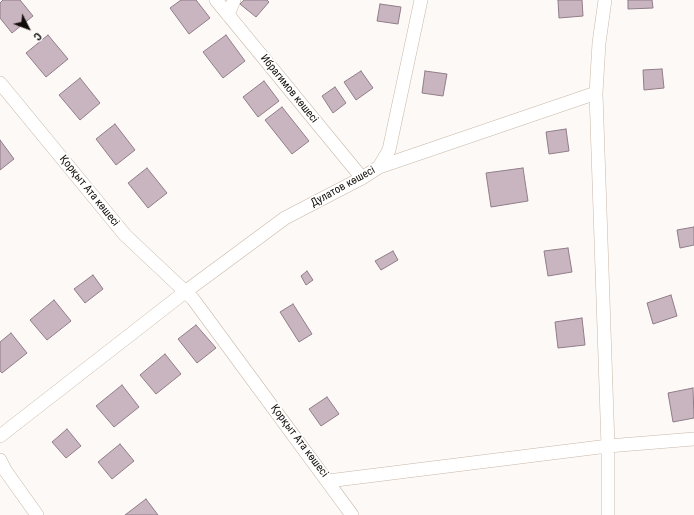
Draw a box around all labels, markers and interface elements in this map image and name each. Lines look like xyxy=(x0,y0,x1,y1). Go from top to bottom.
north arrow xyxy=(8,8,48,48)
text: С xyxy=(30,30,44,43)
street label: Ибрагимов көшесі xyxy=(257,52,321,126)
street label: Қорқыт Ата көшесі xyxy=(56,153,122,229)
street label: Дулатов көшесі xyxy=(308,164,378,210)
street label: Қорқыт Ата көшесі xyxy=(267,402,331,480)

